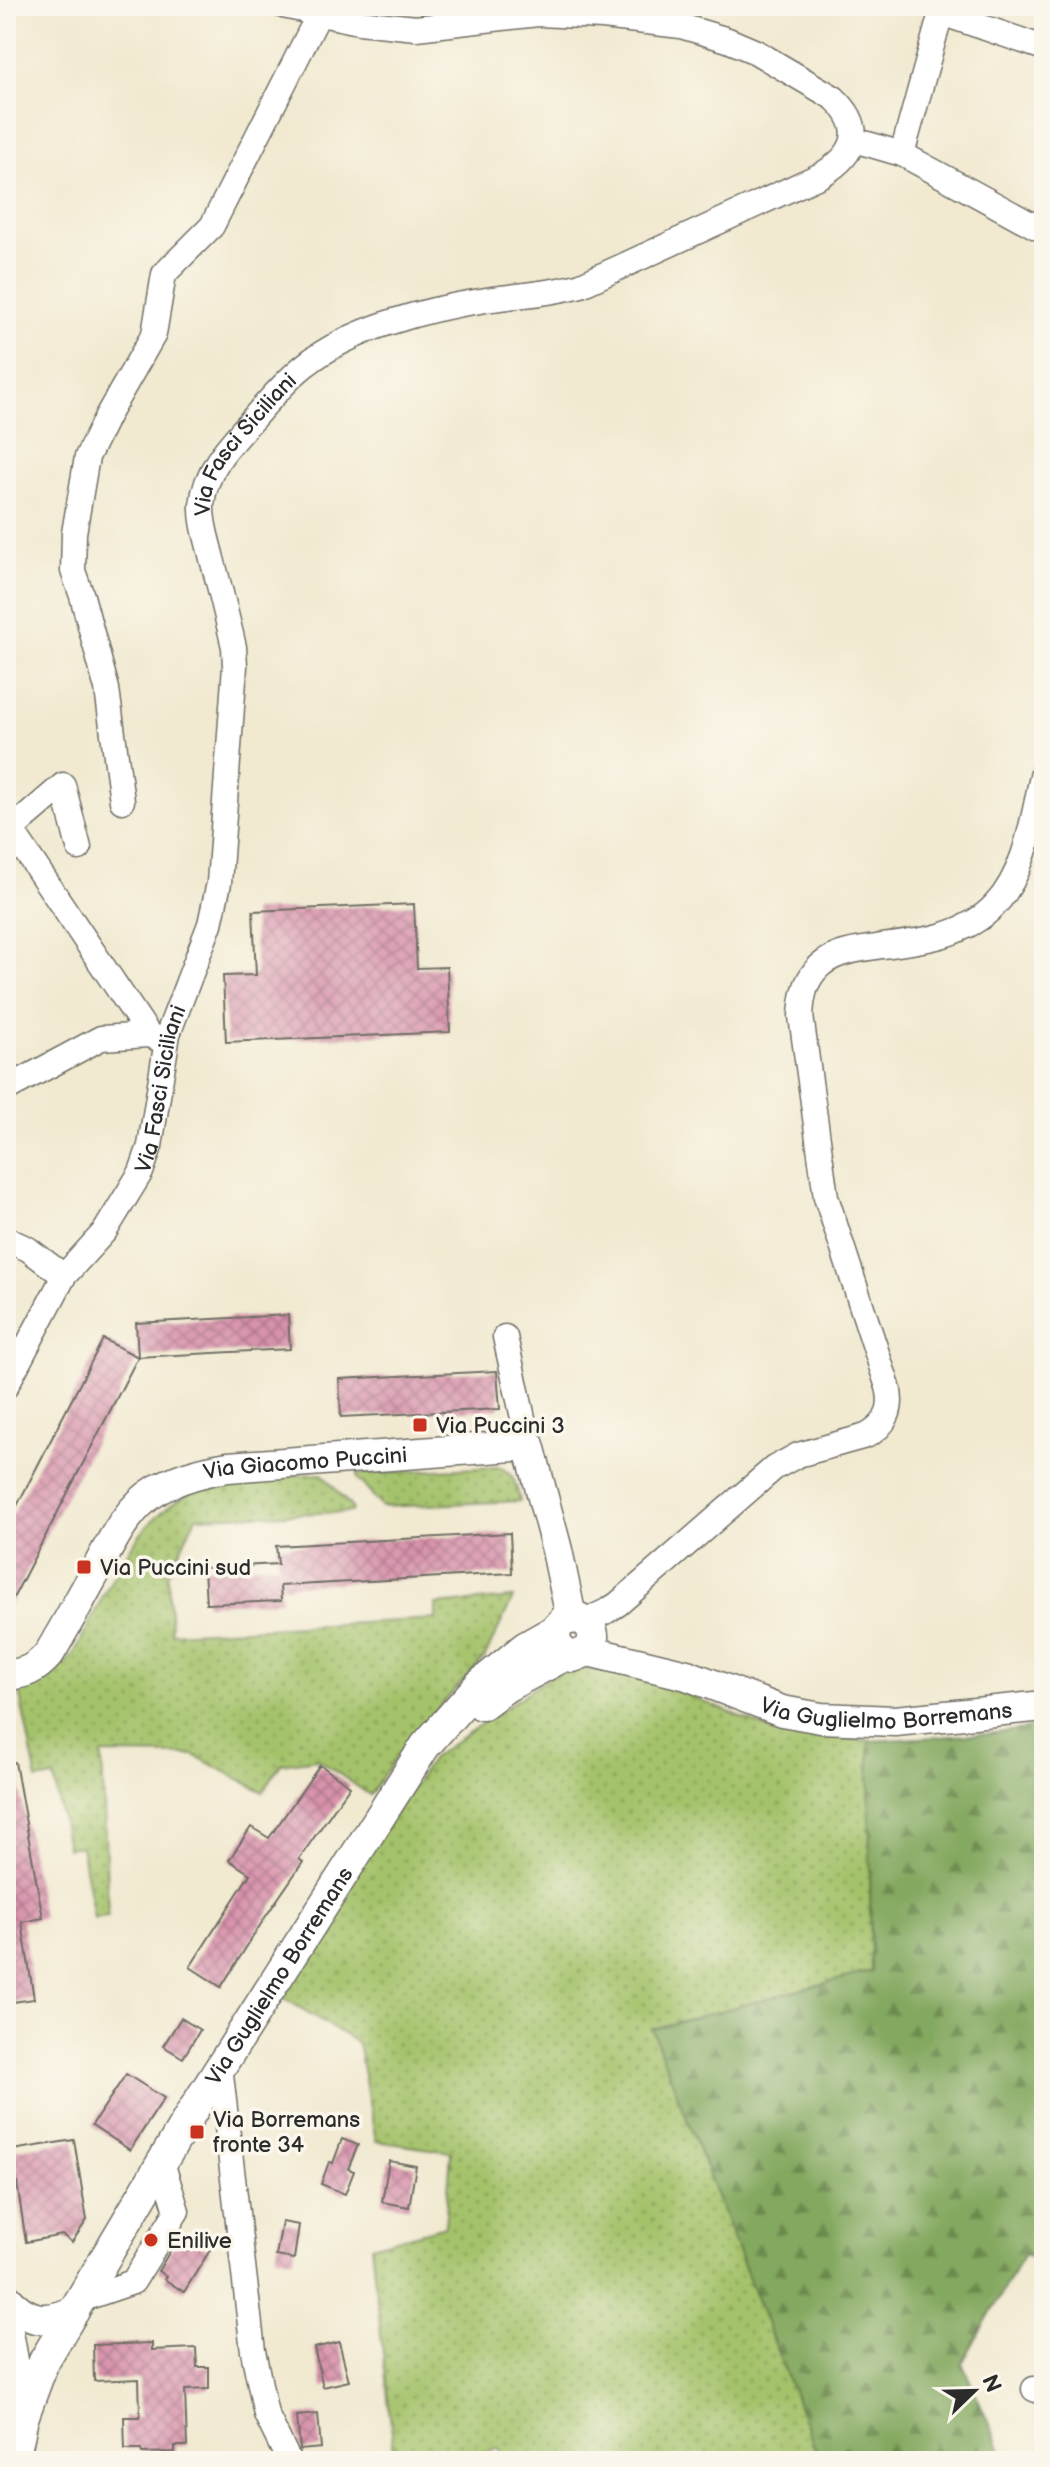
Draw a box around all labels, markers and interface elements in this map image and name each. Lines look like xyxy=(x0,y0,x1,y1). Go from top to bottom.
street label: Via Fasci Siciliani xyxy=(190,368,303,516)
street label: Via Fasci Siciliani xyxy=(130,1002,193,1177)
place label: Via Puccini 3 xyxy=(436,1413,565,1440)
marker: Via Puccini 3 xyxy=(411,1416,429,1434)
street label: Via Giacomo Puccini xyxy=(201,1442,408,1486)
place label: Via Puccini sud xyxy=(100,1555,251,1582)
marker: Via Puccini sud xyxy=(75,1558,93,1576)
street label: Via Guglielmo Borremans xyxy=(756,1692,1014,1736)
street label: Via Guglielmo Borremans xyxy=(200,1862,359,2091)
place label: Via Borremans fronte 34 xyxy=(213,2107,360,2159)
marker: Via Borremans fronte 34 xyxy=(188,2123,206,2141)
place label: Enilive xyxy=(167,2228,232,2255)
marker: Enilive xyxy=(142,2231,160,2249)
north arrow xyxy=(934,2351,1014,2431)
text: N xyxy=(975,2371,1007,2397)

